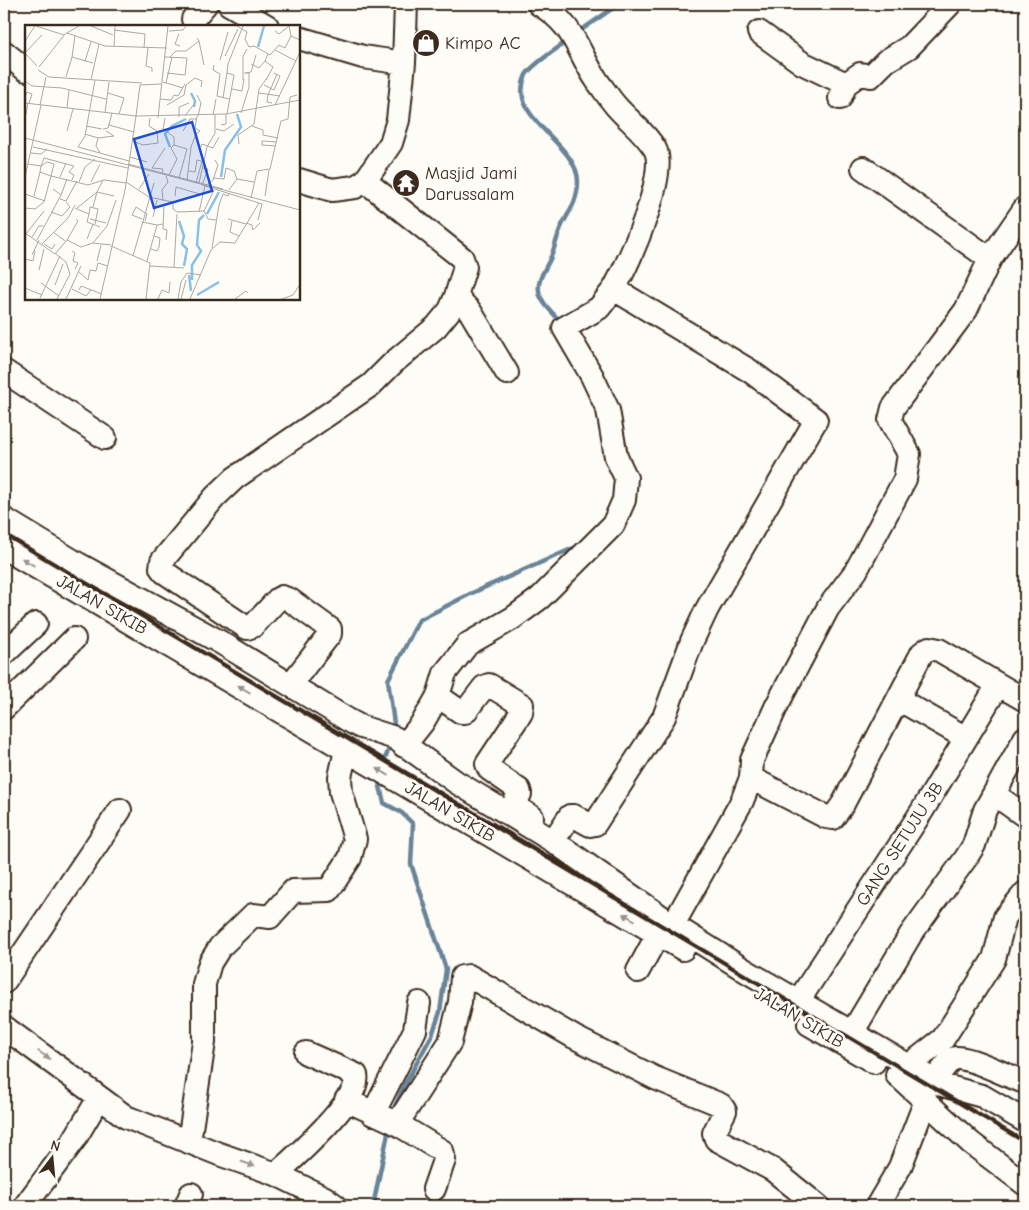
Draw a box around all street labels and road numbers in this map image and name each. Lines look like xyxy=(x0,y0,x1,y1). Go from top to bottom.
street label: JALAN SIKIB xyxy=(53,571,151,639)
street label: JALAN SIKIB xyxy=(401,777,499,847)
street label: GANG SETUJU 3B xyxy=(852,778,948,910)
street label: JALAN SIKIB xyxy=(750,983,848,1053)

